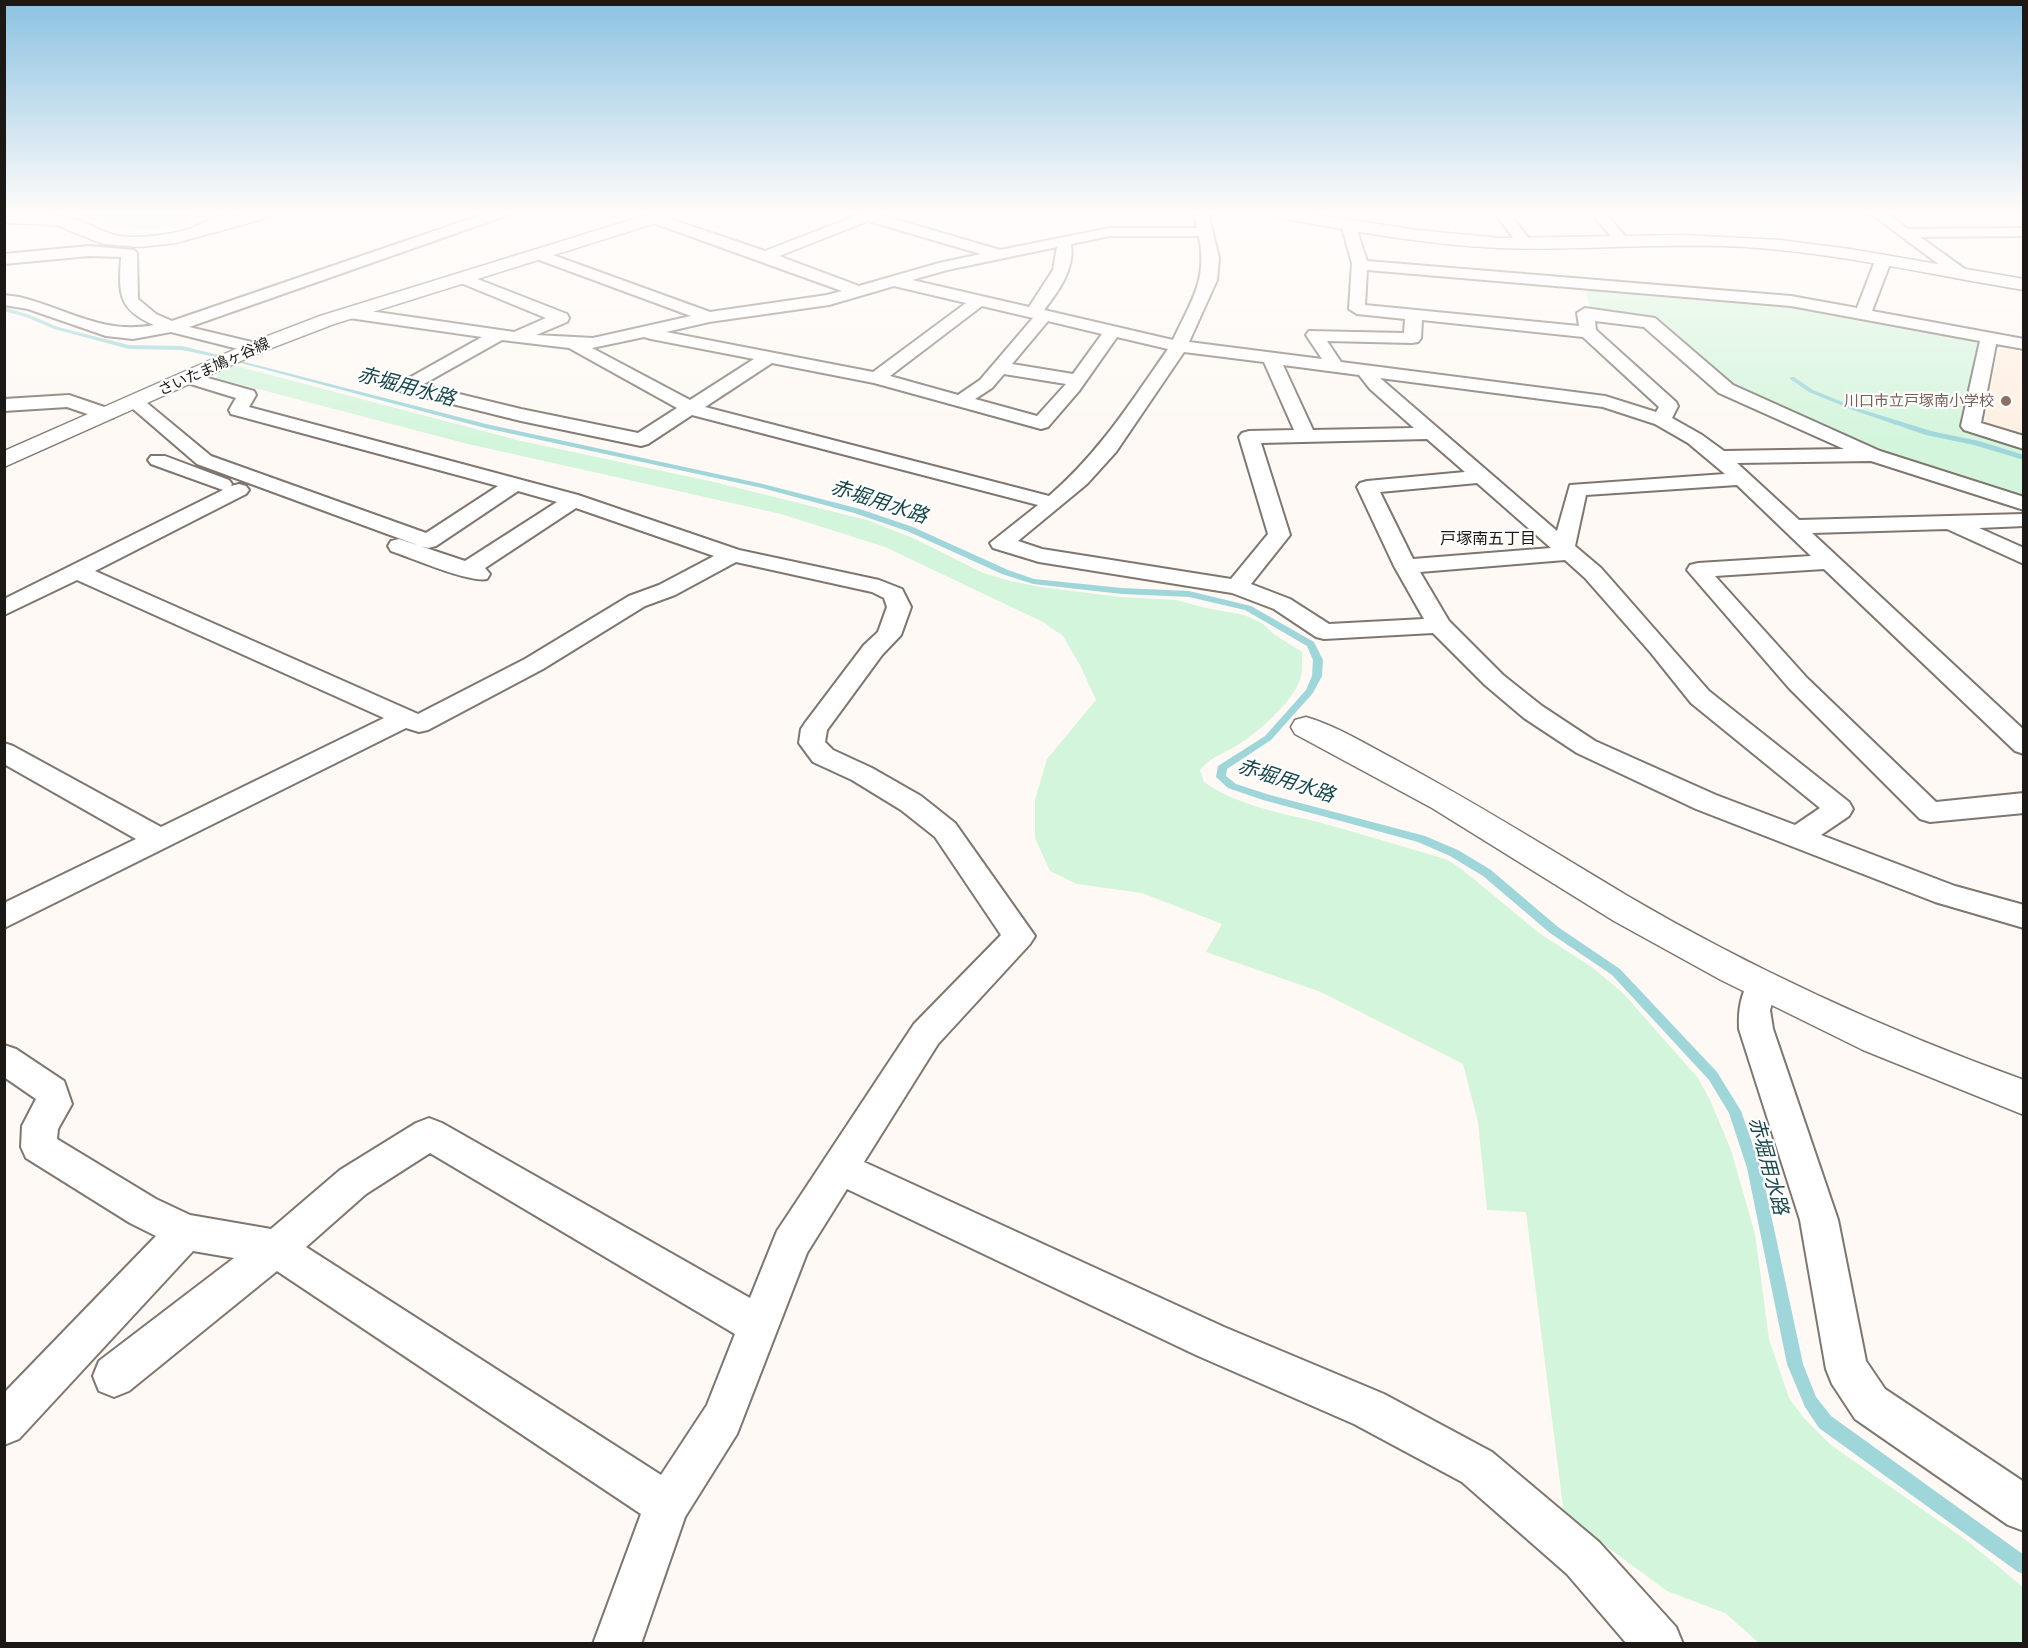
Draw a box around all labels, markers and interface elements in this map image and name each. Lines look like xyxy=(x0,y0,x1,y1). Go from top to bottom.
street label: さいたま鳩ヶ谷線 xyxy=(156,334,272,400)
water label: 赤堀用水路 xyxy=(355,362,457,412)
place label: 川口市立戸塚南小学校 xyxy=(1844,392,1994,410)
marker: 川口市立戸塚南小学校 xyxy=(1999,394,2013,408)
water label: 赤堀用水路 xyxy=(828,475,930,529)
district label: 戸塚南五丁目 xyxy=(1440,529,1536,549)
water label: 赤堀用水路 xyxy=(1235,754,1337,808)
water label: 赤堀用水路 xyxy=(1743,1115,1793,1217)

